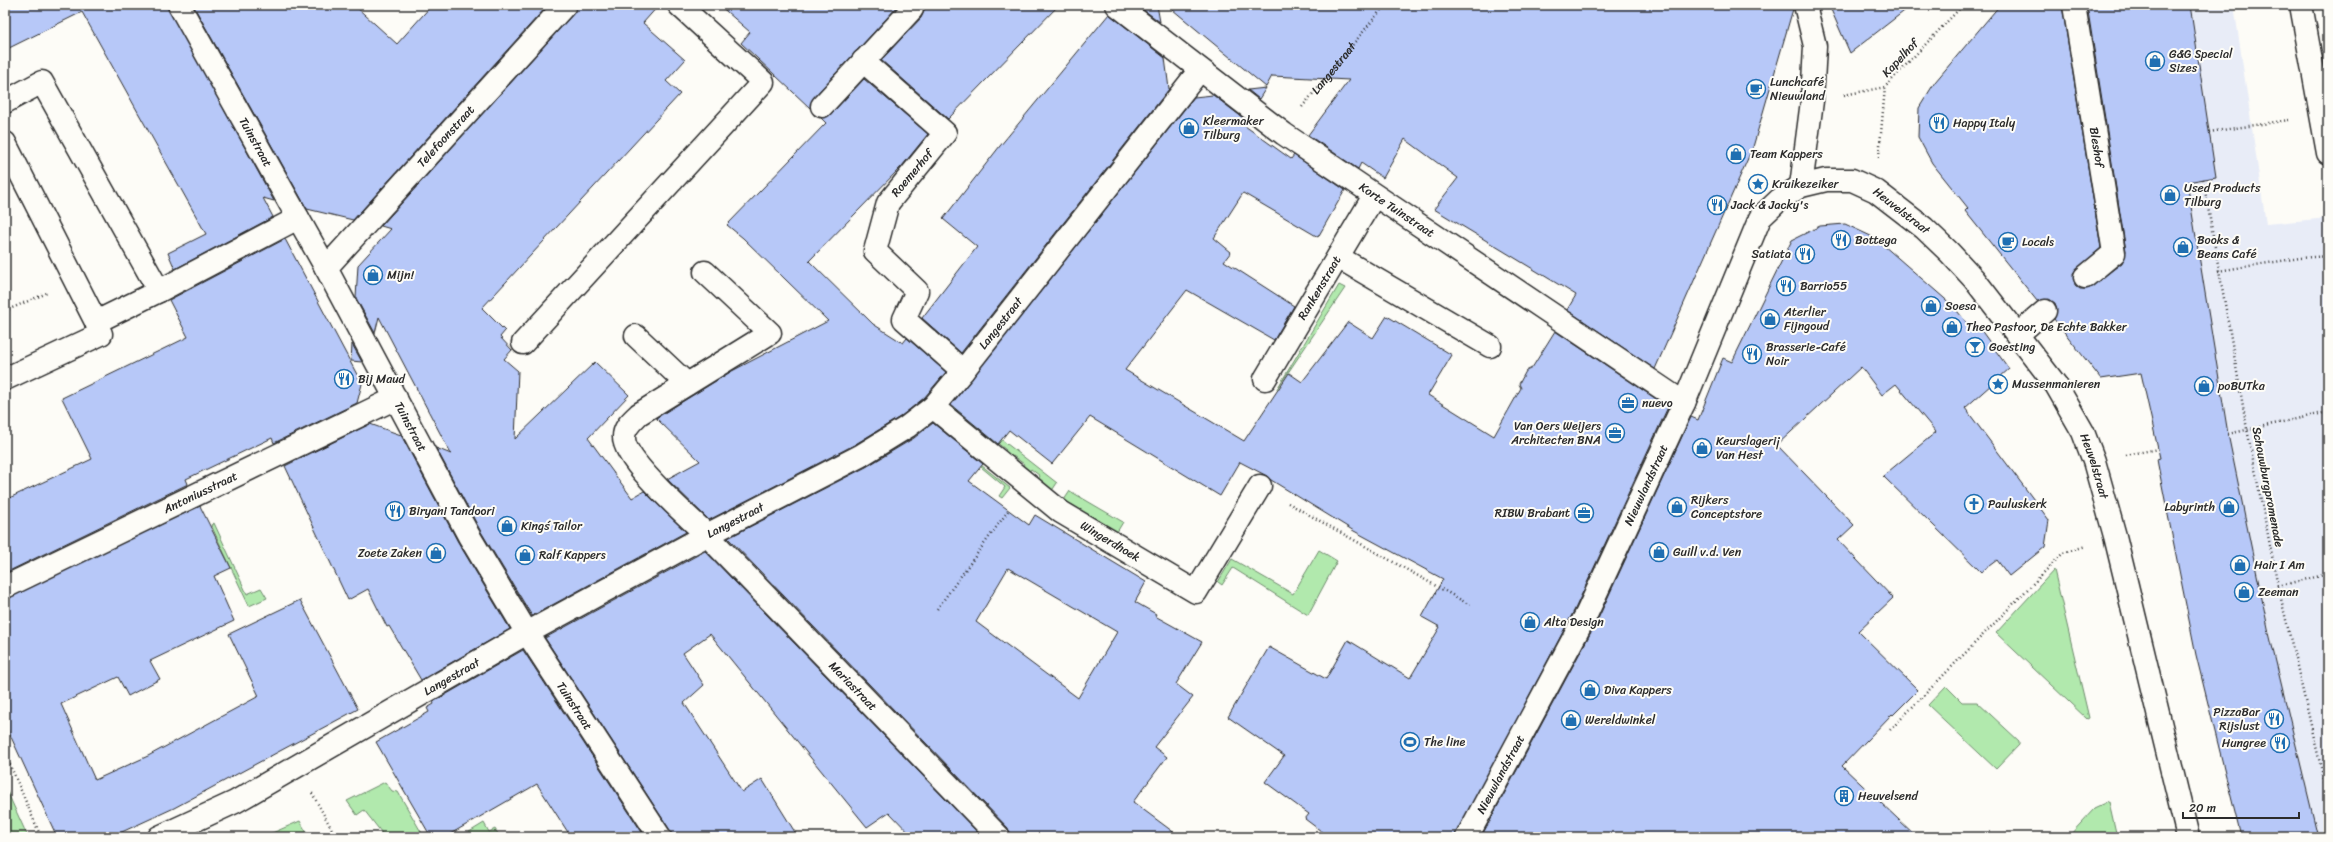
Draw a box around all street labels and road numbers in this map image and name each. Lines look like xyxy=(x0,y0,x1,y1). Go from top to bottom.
street label: Kapelhof xyxy=(1876,32,1925,83)
street label: Langestraat xyxy=(1305,36,1362,99)
street label: Telefoonstraat xyxy=(411,100,480,173)
street label: Tuinstraat xyxy=(233,113,278,171)
street label: Bleshof xyxy=(2083,125,2111,171)
street label: Roemerhof xyxy=(885,143,940,202)
street label: Korte Tuinstraat xyxy=(1354,176,1439,243)
street label: Heuvelstraat xyxy=(1868,181,1936,241)
street label: Rankenstraat xyxy=(1291,251,1347,324)
street label: Langestraat xyxy=(973,291,1029,354)
street label: Tuinstraat xyxy=(388,397,433,456)
street label: Schouwburgpromenade xyxy=(2246,425,2290,549)
street label: Heuvelstraat xyxy=(2073,430,2115,503)
street label: Nieuwlandstraat xyxy=(1618,441,1674,529)
street label: Antoniusstraat xyxy=(159,465,241,520)
street label: Langestraat xyxy=(703,496,769,544)
street label: Wingerdhoek xyxy=(1076,515,1145,568)
street label: Langestraat xyxy=(419,651,485,702)
street label: Mariastraat xyxy=(823,656,883,716)
street label: Tuinstraat xyxy=(550,677,599,735)
street label: Nieuwlandstraat xyxy=(1470,731,1531,818)

